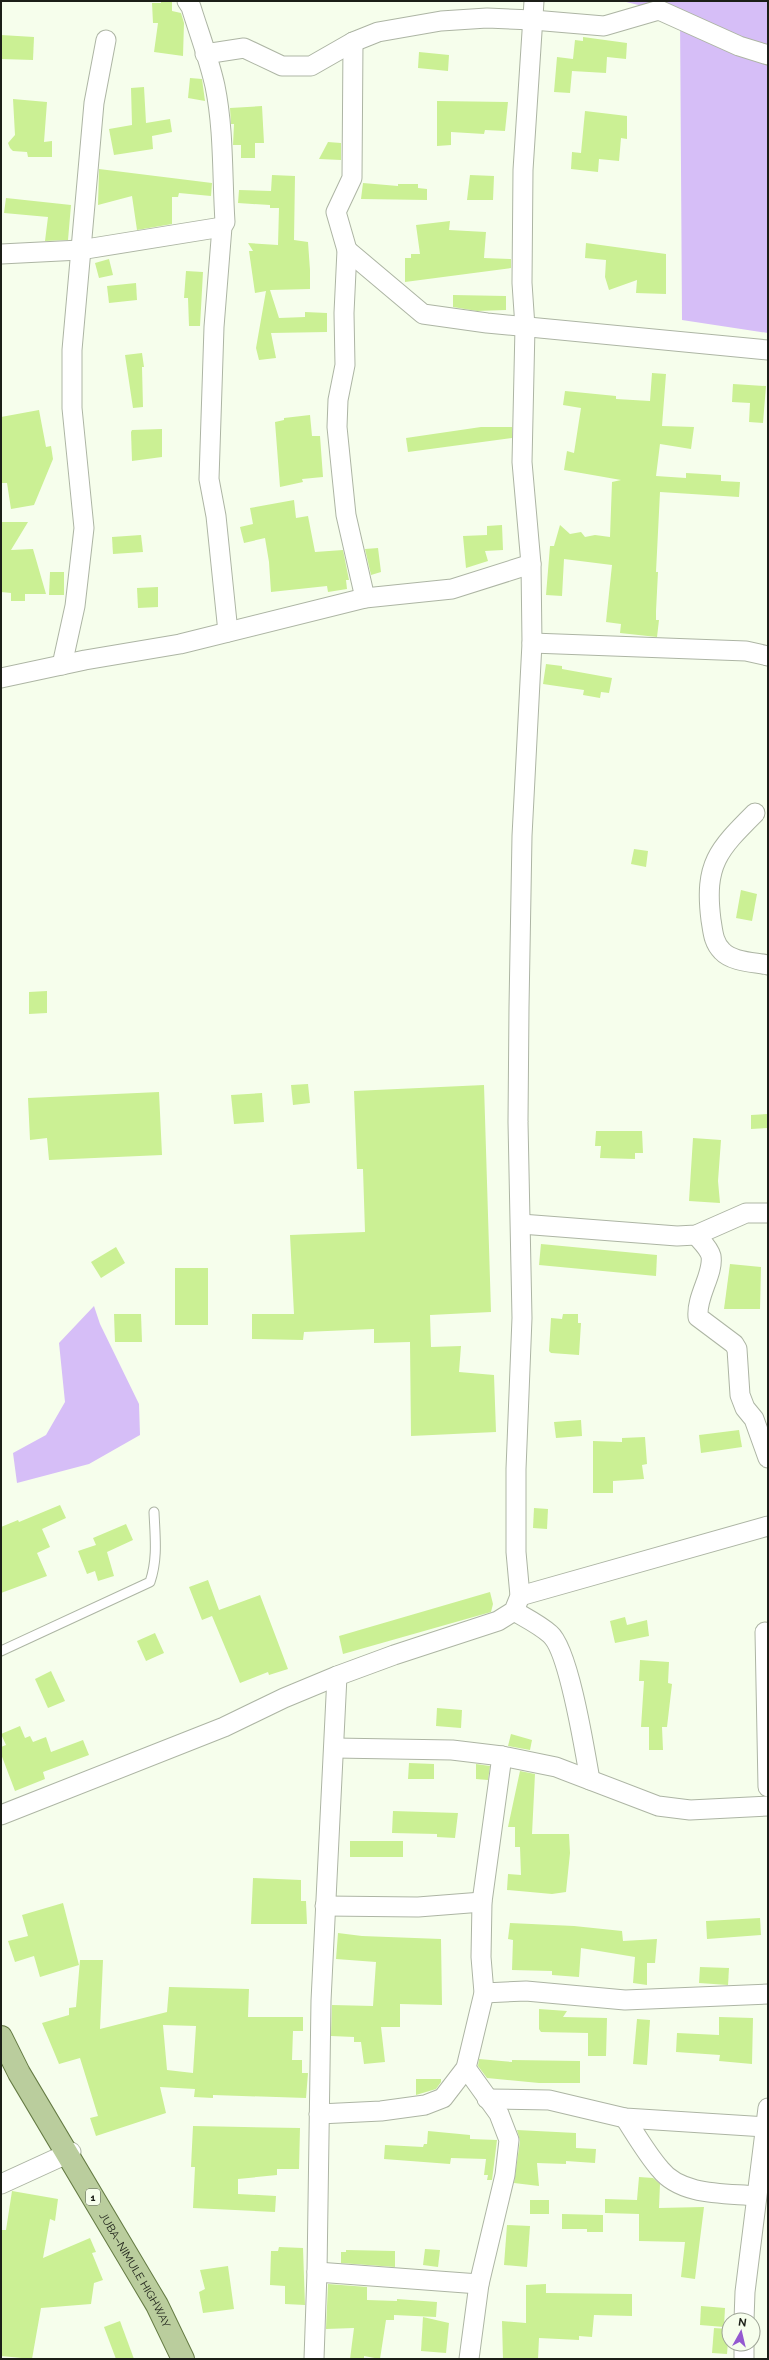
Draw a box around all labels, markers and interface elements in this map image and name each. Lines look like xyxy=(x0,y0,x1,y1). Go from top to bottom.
road number: 1 xyxy=(86,2189,100,2205)
street label: JUBA–NIMULE HIGHWAY xyxy=(97,2210,173,2330)
north arrow xyxy=(721,2312,761,2352)
text: N xyxy=(737,2316,747,2330)

